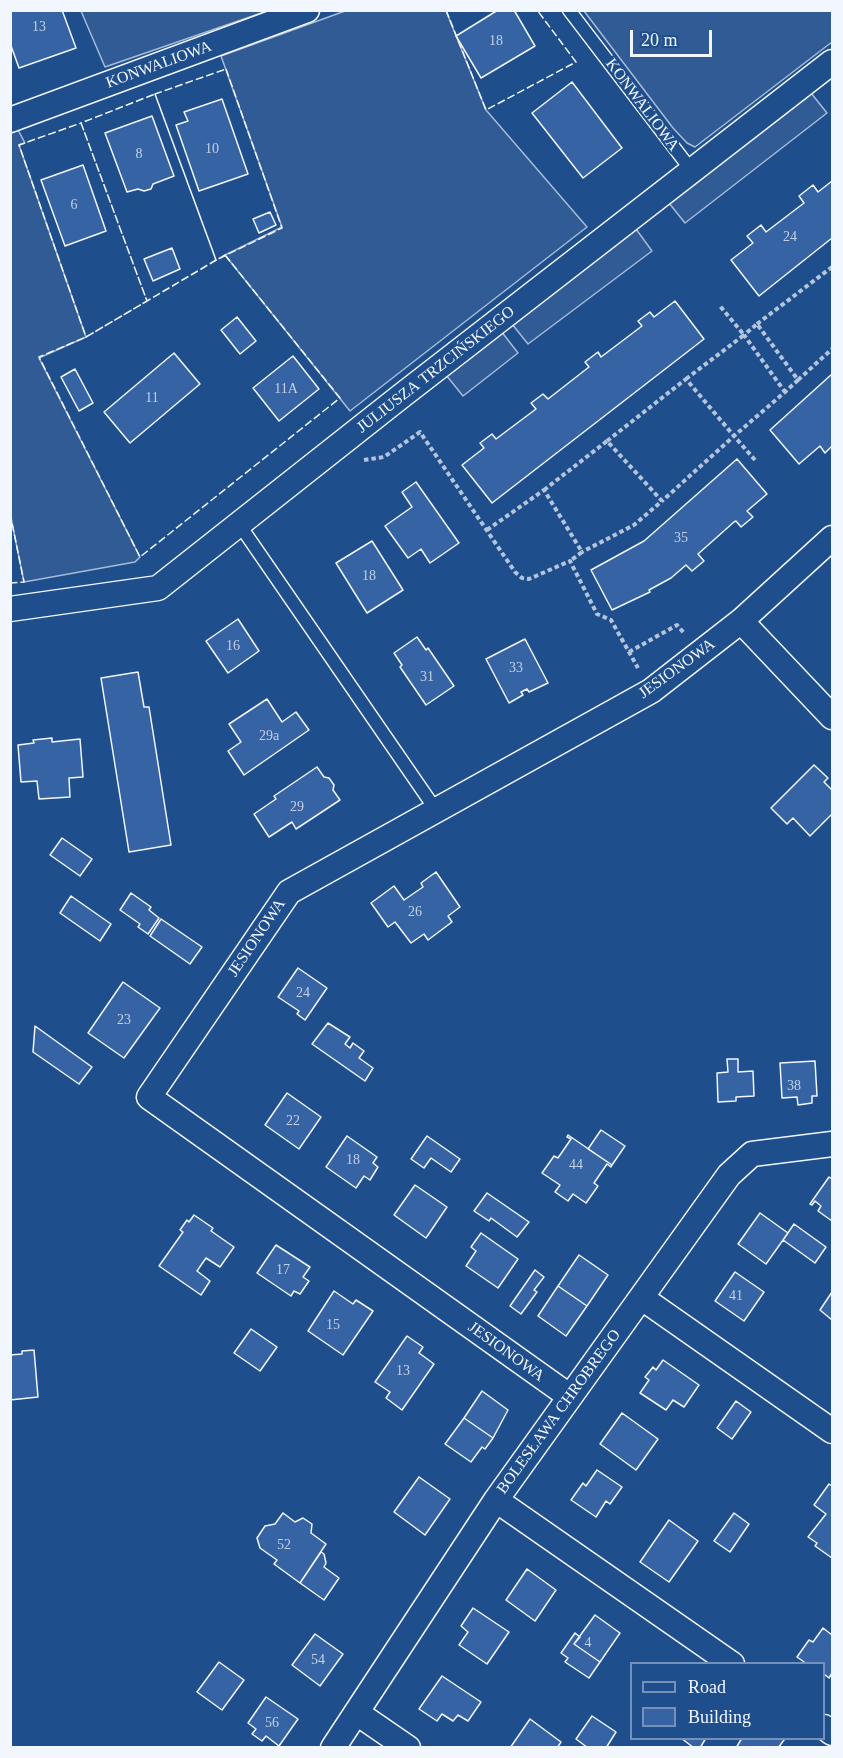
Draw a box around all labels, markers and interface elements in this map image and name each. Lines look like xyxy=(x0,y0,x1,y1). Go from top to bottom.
scale bar xyxy=(633,18,716,56)
house number: 13 xyxy=(32,19,46,35)
text: 20 m xyxy=(641,30,678,50)
house number: 18 xyxy=(489,33,503,49)
street label: KONWALIOWA xyxy=(104,37,214,93)
street label: KONWALIOWA xyxy=(601,55,683,155)
house number: 10 xyxy=(205,141,219,157)
house number: 8 xyxy=(136,146,142,162)
house number: 6 xyxy=(70,197,78,213)
house number: 24 xyxy=(783,229,797,245)
street label: JULIUSZA TRZCIŃSKIEGO xyxy=(353,302,519,438)
house number: 11A xyxy=(274,381,298,397)
house number: 11 xyxy=(145,390,159,406)
house number: 35 xyxy=(674,530,688,546)
house number: 18 xyxy=(362,568,376,584)
street label: JESIONOWA xyxy=(635,635,719,703)
house number: 16 xyxy=(226,638,240,654)
house number: 33 xyxy=(509,660,523,676)
house number: 31 xyxy=(420,669,434,685)
house number: 29a xyxy=(259,728,279,744)
house number: 29 xyxy=(290,799,304,815)
street label: JESIONOWA xyxy=(224,895,290,981)
house number: 26 xyxy=(408,904,422,920)
house number: 24 xyxy=(296,985,310,1001)
house number: 23 xyxy=(117,1012,131,1028)
house number: 38 xyxy=(787,1078,801,1094)
house number: 22 xyxy=(286,1113,300,1129)
house number: 18 xyxy=(346,1152,360,1168)
house number: 44 xyxy=(569,1157,583,1173)
house number: 17 xyxy=(276,1262,290,1278)
house number: 41 xyxy=(729,1288,743,1304)
house number: 15 xyxy=(326,1317,340,1333)
street label: JESIONOWA xyxy=(464,1318,548,1386)
street label: BOLESŁAWA CHROBREGO xyxy=(493,1326,625,1498)
house number: 13 xyxy=(396,1363,410,1379)
house number: 52 xyxy=(277,1537,291,1553)
house number: 4 xyxy=(584,1635,592,1651)
house number: 54 xyxy=(311,1652,325,1668)
legend xyxy=(630,1662,825,1740)
text: Road xyxy=(688,1677,726,1697)
text: Building xyxy=(688,1707,751,1727)
house number: 56 xyxy=(265,1715,279,1731)

